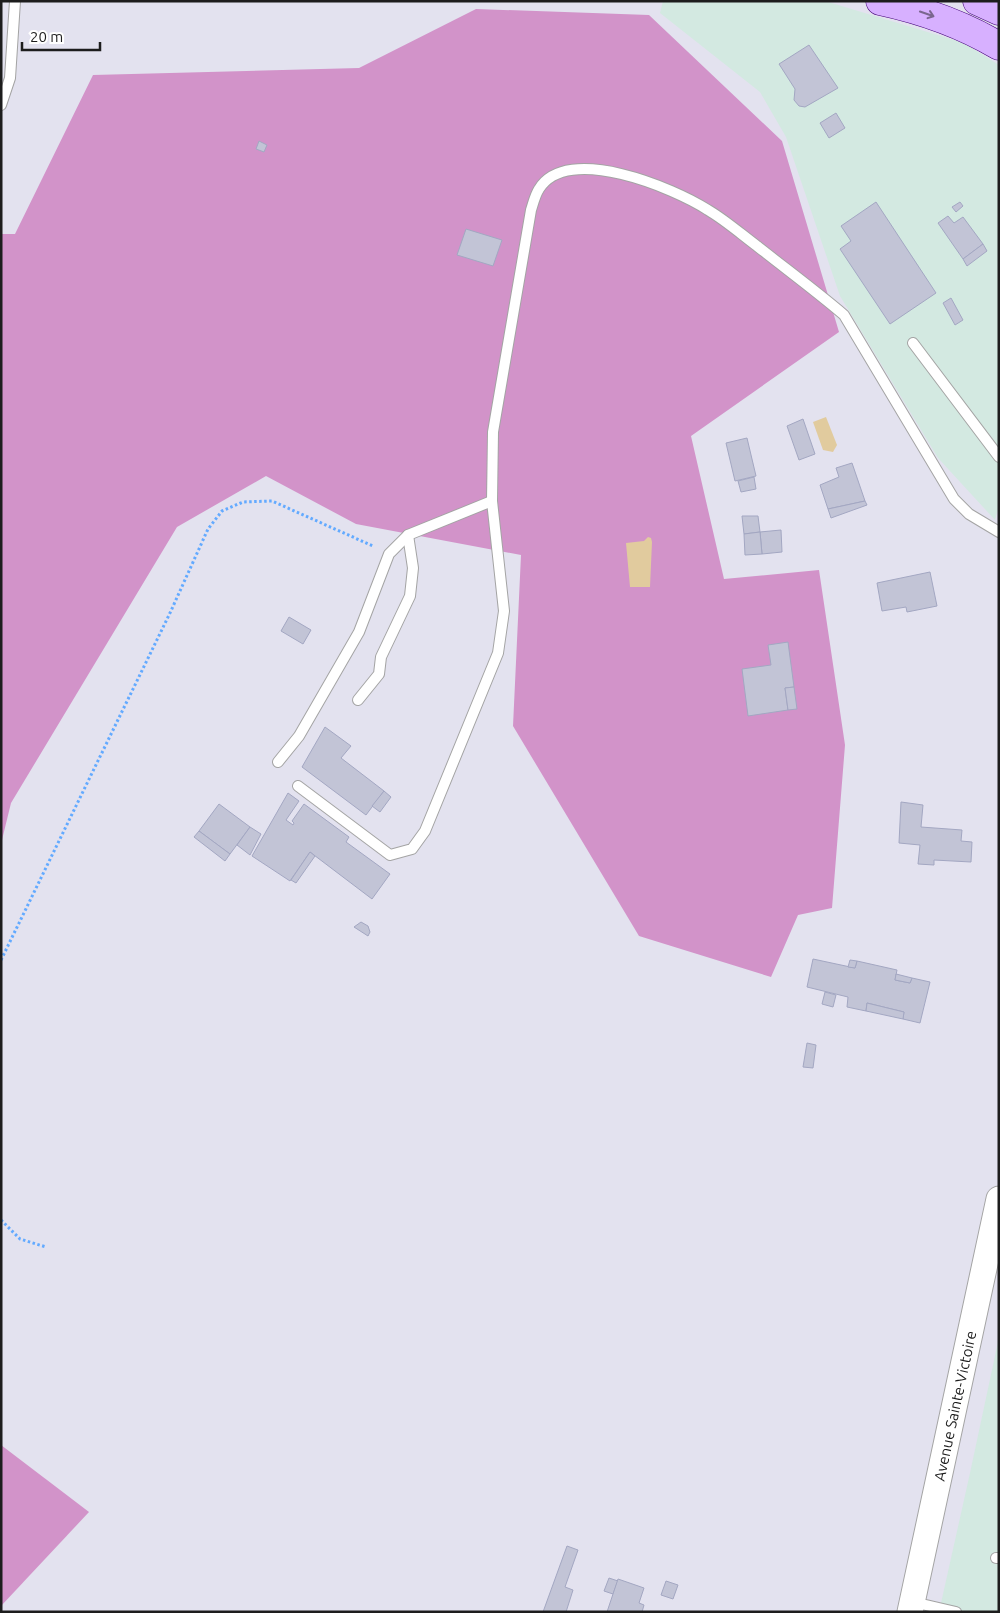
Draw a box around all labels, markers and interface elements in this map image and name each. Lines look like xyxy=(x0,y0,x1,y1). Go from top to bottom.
one-way arrow xyxy=(918,10,934,19)
scale bar xyxy=(22,20,100,52)
text: 20 m xyxy=(30,28,63,45)
street label: Avenue Sainte-Victoire xyxy=(930,1329,979,1482)

